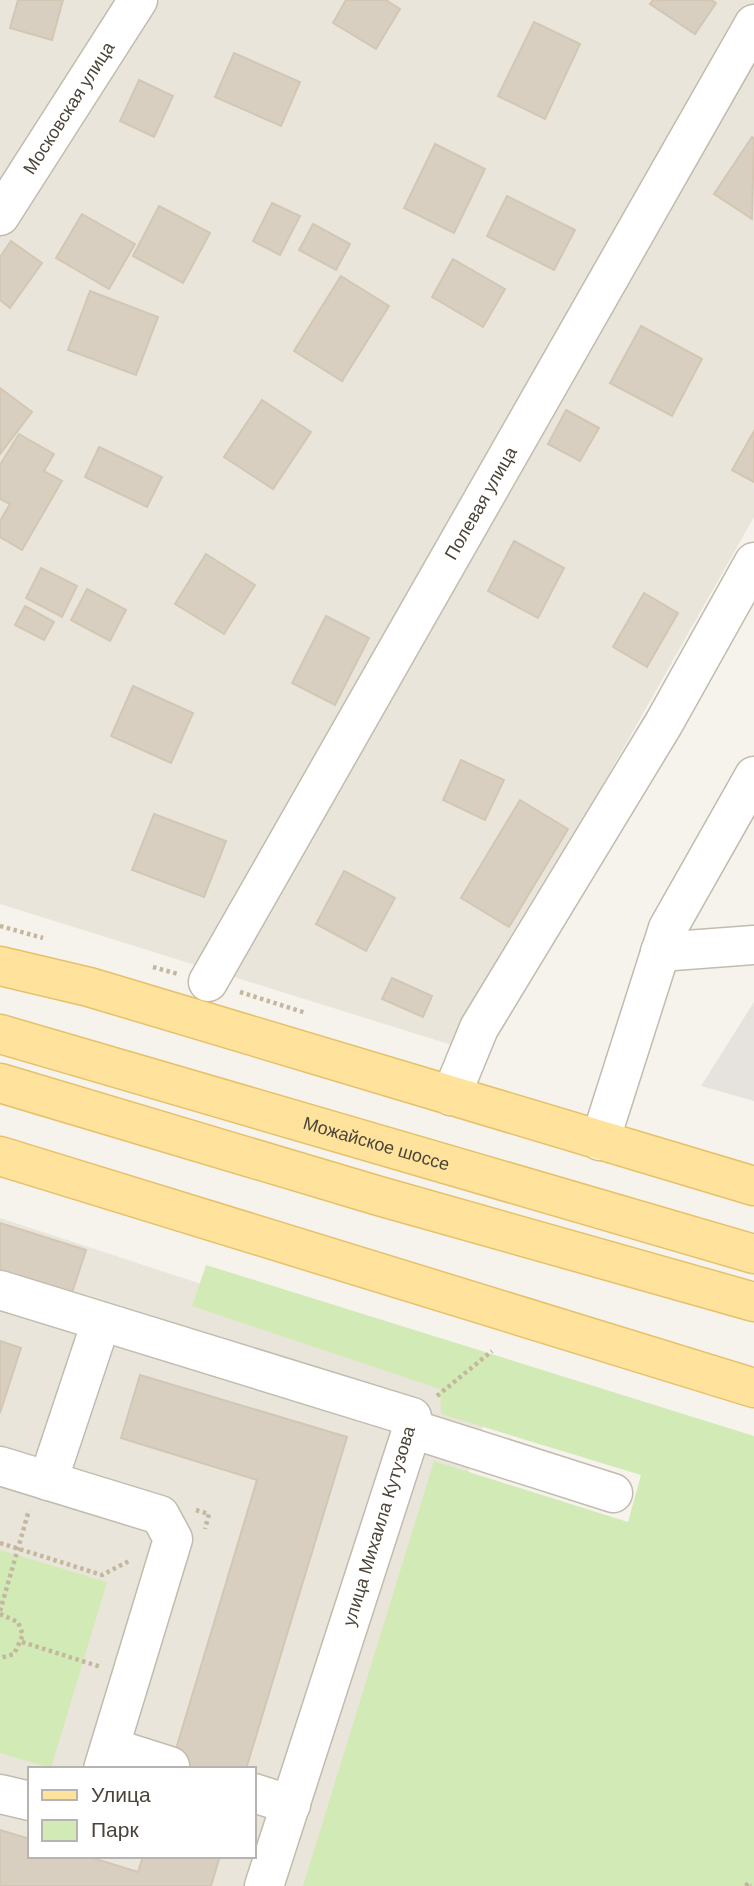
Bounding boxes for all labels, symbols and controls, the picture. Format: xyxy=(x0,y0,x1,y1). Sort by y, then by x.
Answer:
street label: Московская улица xyxy=(18,36,121,179)
street label: Полевая улица xyxy=(439,442,523,564)
street label: Можайское шоссе xyxy=(300,1111,452,1177)
street label: улица Михаила Кутузова xyxy=(337,1422,421,1629)
legend xyxy=(28,1767,256,1858)
text: Улица xyxy=(91,1781,151,1809)
text: Парк xyxy=(91,1816,139,1844)

